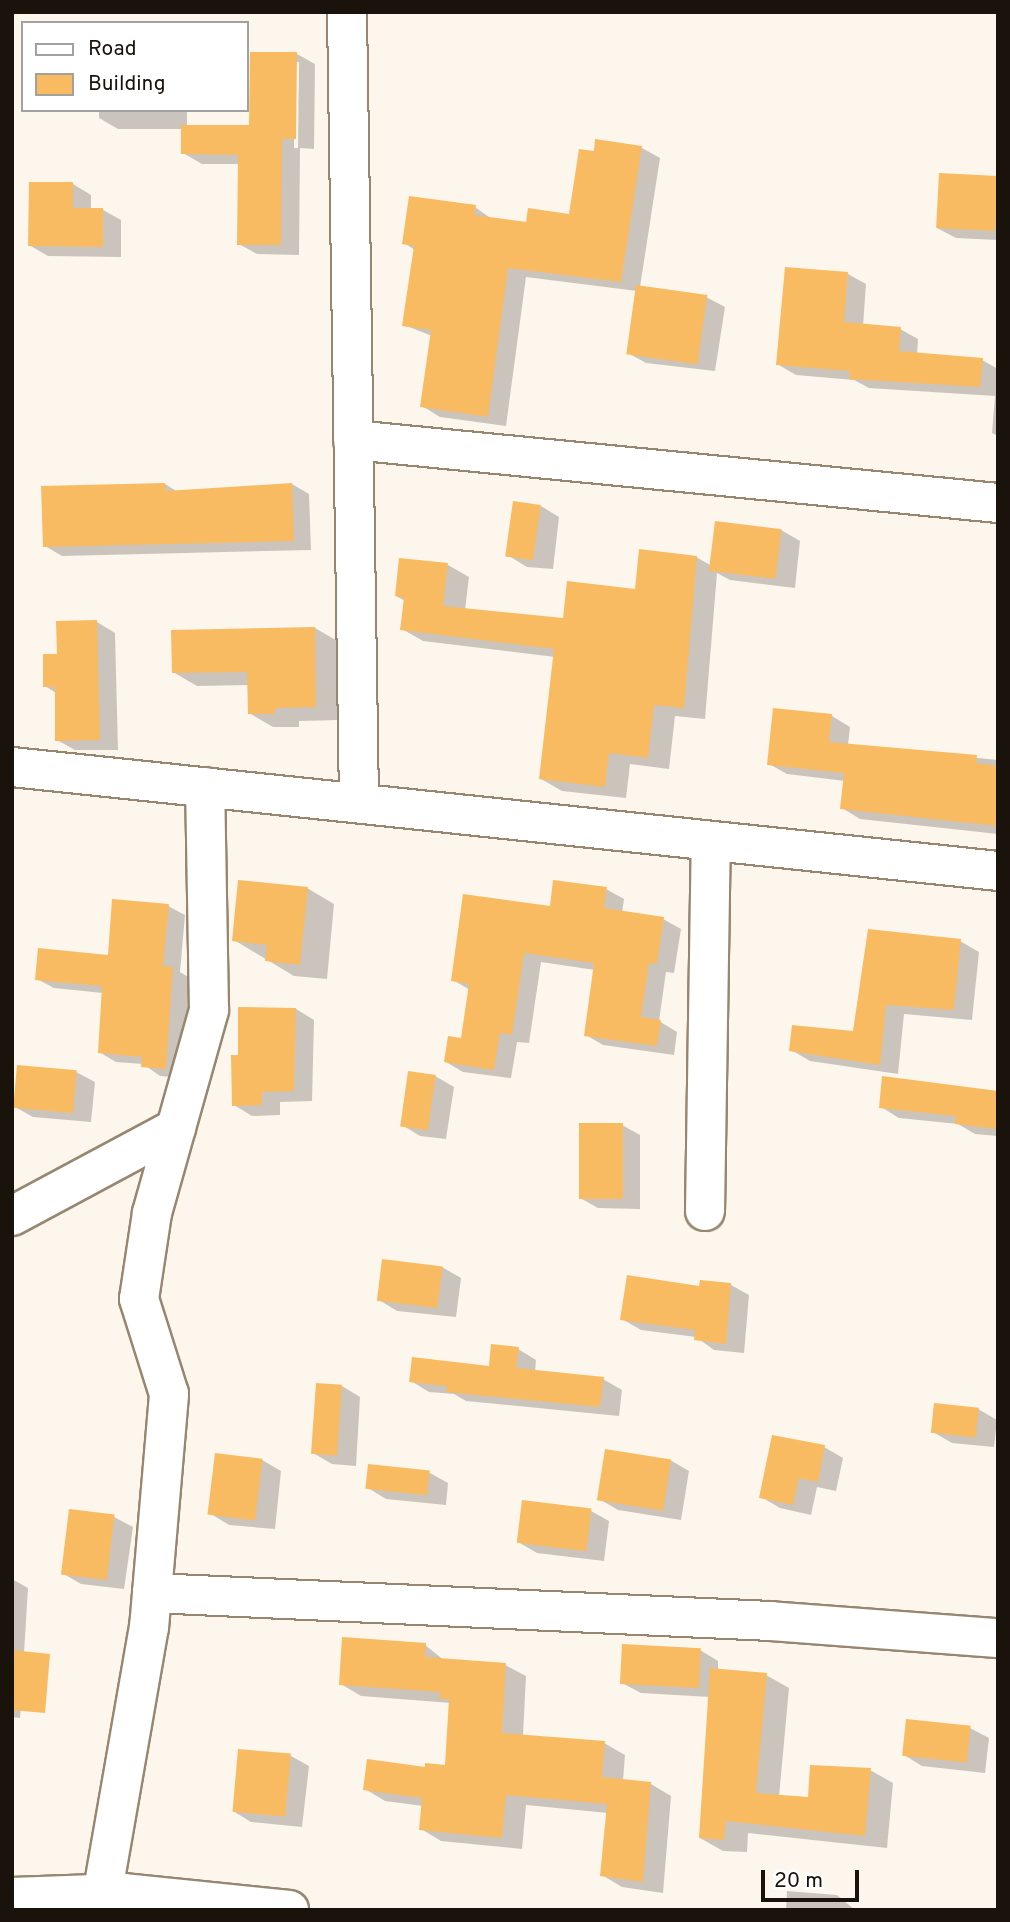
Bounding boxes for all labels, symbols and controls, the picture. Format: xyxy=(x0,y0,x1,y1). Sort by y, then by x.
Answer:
legend xyxy=(21,21,248,112)
text: Road xyxy=(88,36,137,63)
text: Building xyxy=(88,71,166,98)
scale bar xyxy=(765,1856,863,1900)
text: 20 m xyxy=(774,1868,823,1895)

